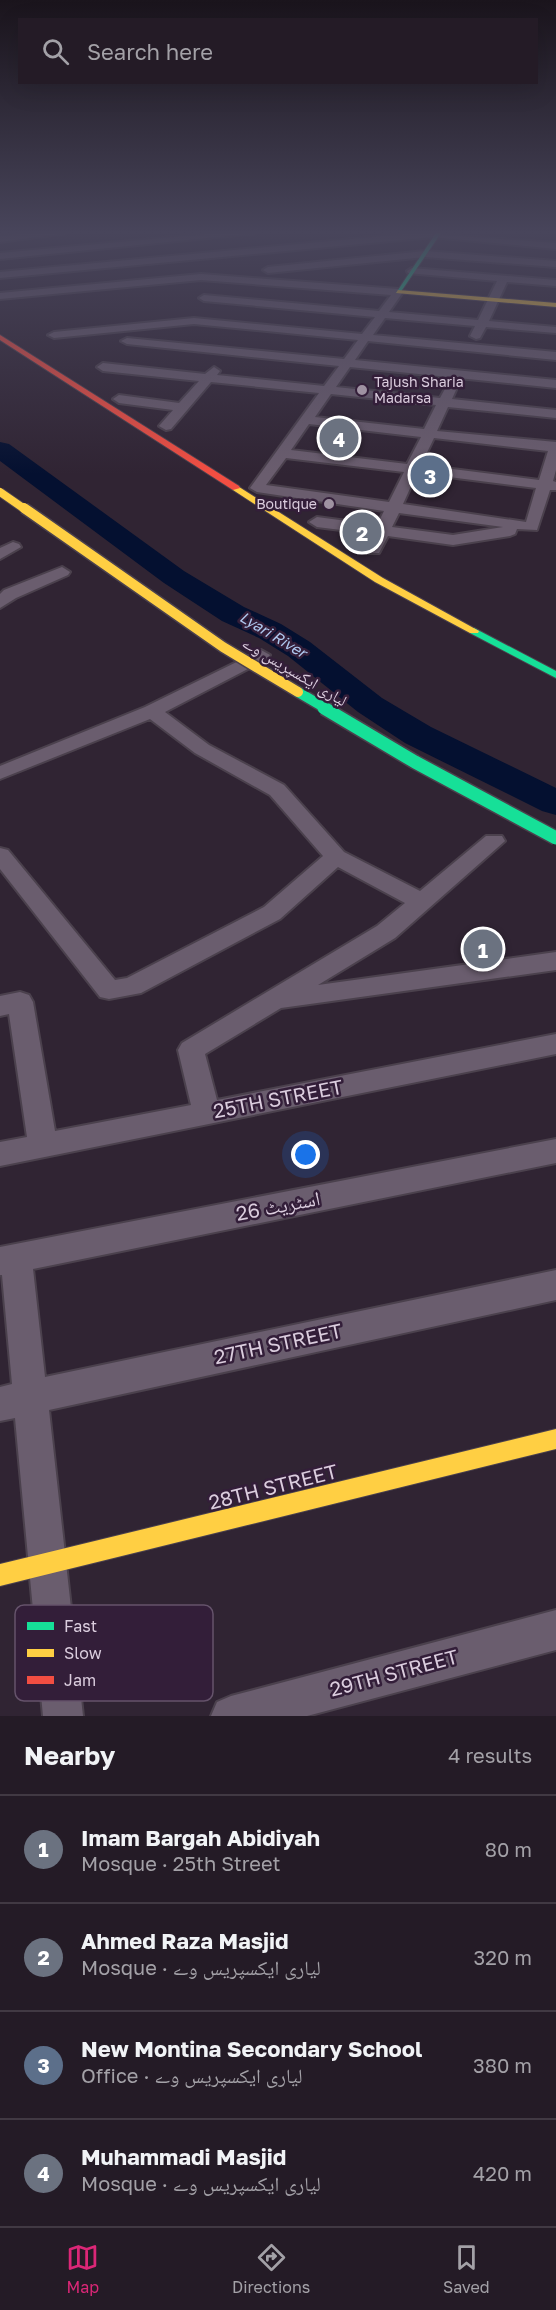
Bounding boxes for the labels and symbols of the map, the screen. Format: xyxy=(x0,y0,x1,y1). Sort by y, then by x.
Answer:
place label: Tajush Sharia Madarsa xyxy=(374,373,464,406)
marker: Tajush Sharia Madarsa xyxy=(355,383,369,397)
pin: 4 xyxy=(320,416,358,460)
pin: 3 xyxy=(410,452,450,498)
place label: Boutique xyxy=(256,495,317,512)
marker: Boutique xyxy=(322,497,336,511)
pin: 2 xyxy=(342,510,382,554)
water label: Lyari River xyxy=(237,607,312,663)
street label: لیاری ایکسپریس وے xyxy=(239,632,351,711)
pin: 1 xyxy=(464,926,502,972)
street label: 25TH STREET xyxy=(211,1074,345,1122)
your location xyxy=(291,1140,320,1169)
street label: اسٹریٹ 26 xyxy=(234,1185,322,1225)
street label: 27TH STREET xyxy=(212,1318,344,1368)
street label: 28TH STREET xyxy=(206,1458,340,1514)
legend xyxy=(15,1605,213,1701)
text: Fast xyxy=(64,1616,97,1636)
text: Slow xyxy=(64,1643,102,1663)
street label: 29TH STREET xyxy=(327,1643,461,1701)
text: Jam xyxy=(64,1670,96,1690)

